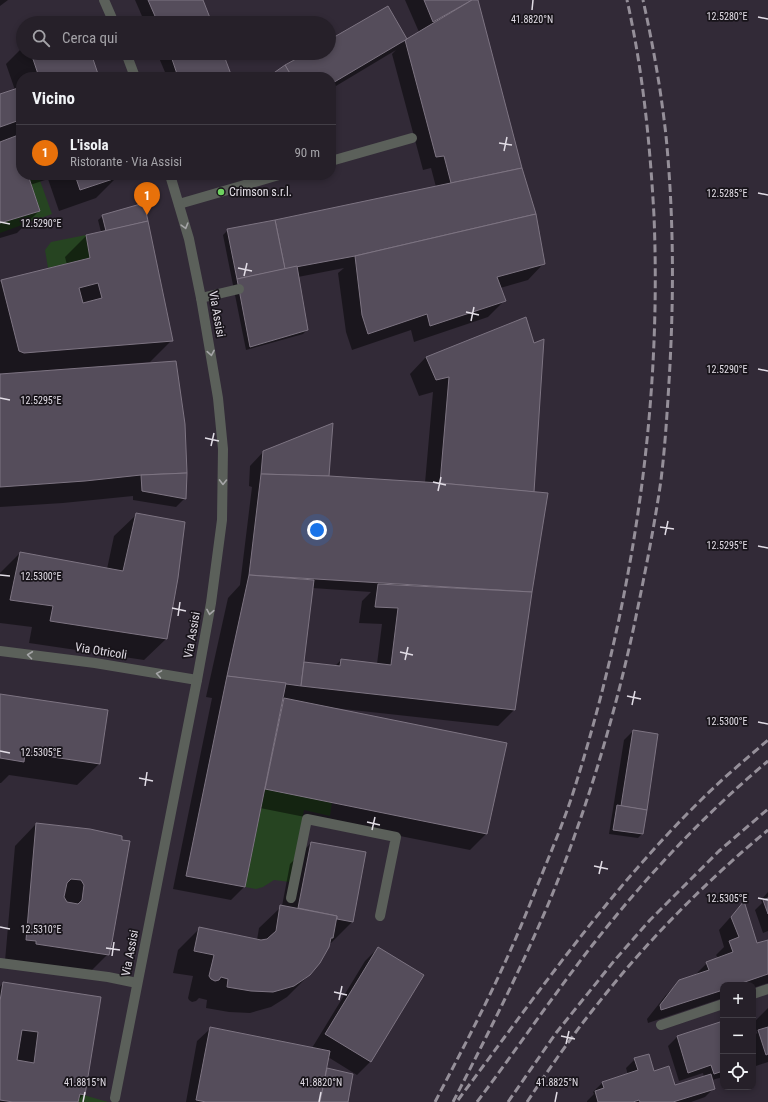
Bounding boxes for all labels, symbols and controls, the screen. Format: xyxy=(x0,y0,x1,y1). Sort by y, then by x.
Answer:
text: 12.5280°E xyxy=(707,11,748,22)
text: 41.8820°N xyxy=(511,14,553,25)
search box xyxy=(16,16,336,60)
icon: search xyxy=(30,27,52,49)
text: Cerca qui xyxy=(62,29,118,47)
text: Vicino xyxy=(32,88,75,108)
text: L'isola xyxy=(70,136,109,154)
text: 1 xyxy=(42,145,48,160)
text: 90 m xyxy=(294,145,320,160)
text: Ristorante · Via Assisi xyxy=(70,154,182,169)
pin: 1 xyxy=(134,182,160,215)
place label: Crimson s.r.l. xyxy=(229,185,292,199)
marker: Crimson s.r.l. xyxy=(216,187,226,197)
text: 12.5285°E xyxy=(707,188,748,199)
text: 12.5290°E xyxy=(21,218,62,229)
one-way arrow xyxy=(180,222,189,229)
street label: Via Assisi xyxy=(206,290,228,338)
one-way arrow xyxy=(206,350,215,356)
text: 12.5290°E xyxy=(707,364,748,375)
text: 12.5295°E xyxy=(21,395,62,406)
one-way arrow xyxy=(218,479,227,485)
your location xyxy=(307,520,327,540)
text: 12.5295°E xyxy=(707,540,748,551)
text: 12.5300°E xyxy=(21,571,62,582)
one-way arrow xyxy=(206,609,215,615)
street label: Via Assisi xyxy=(181,611,203,659)
street label: Via Otricoli xyxy=(74,640,128,662)
one-way arrow xyxy=(27,651,33,660)
one-way arrow xyxy=(156,670,162,679)
text: 12.5300°E xyxy=(707,716,748,727)
text: 12.5305°E xyxy=(21,747,62,758)
text: 12.5305°E xyxy=(707,893,748,904)
text: 12.5310°E xyxy=(21,924,62,935)
street label: Via Assisi xyxy=(119,929,141,977)
map controls xyxy=(720,982,756,1090)
button: + xyxy=(720,982,756,1018)
button: − xyxy=(720,1018,756,1054)
button: locate xyxy=(720,1054,756,1090)
text: 41.8815°N xyxy=(64,1077,106,1088)
text: 41.8820°N xyxy=(300,1077,342,1088)
text: 41.8825°N xyxy=(536,1077,578,1088)

